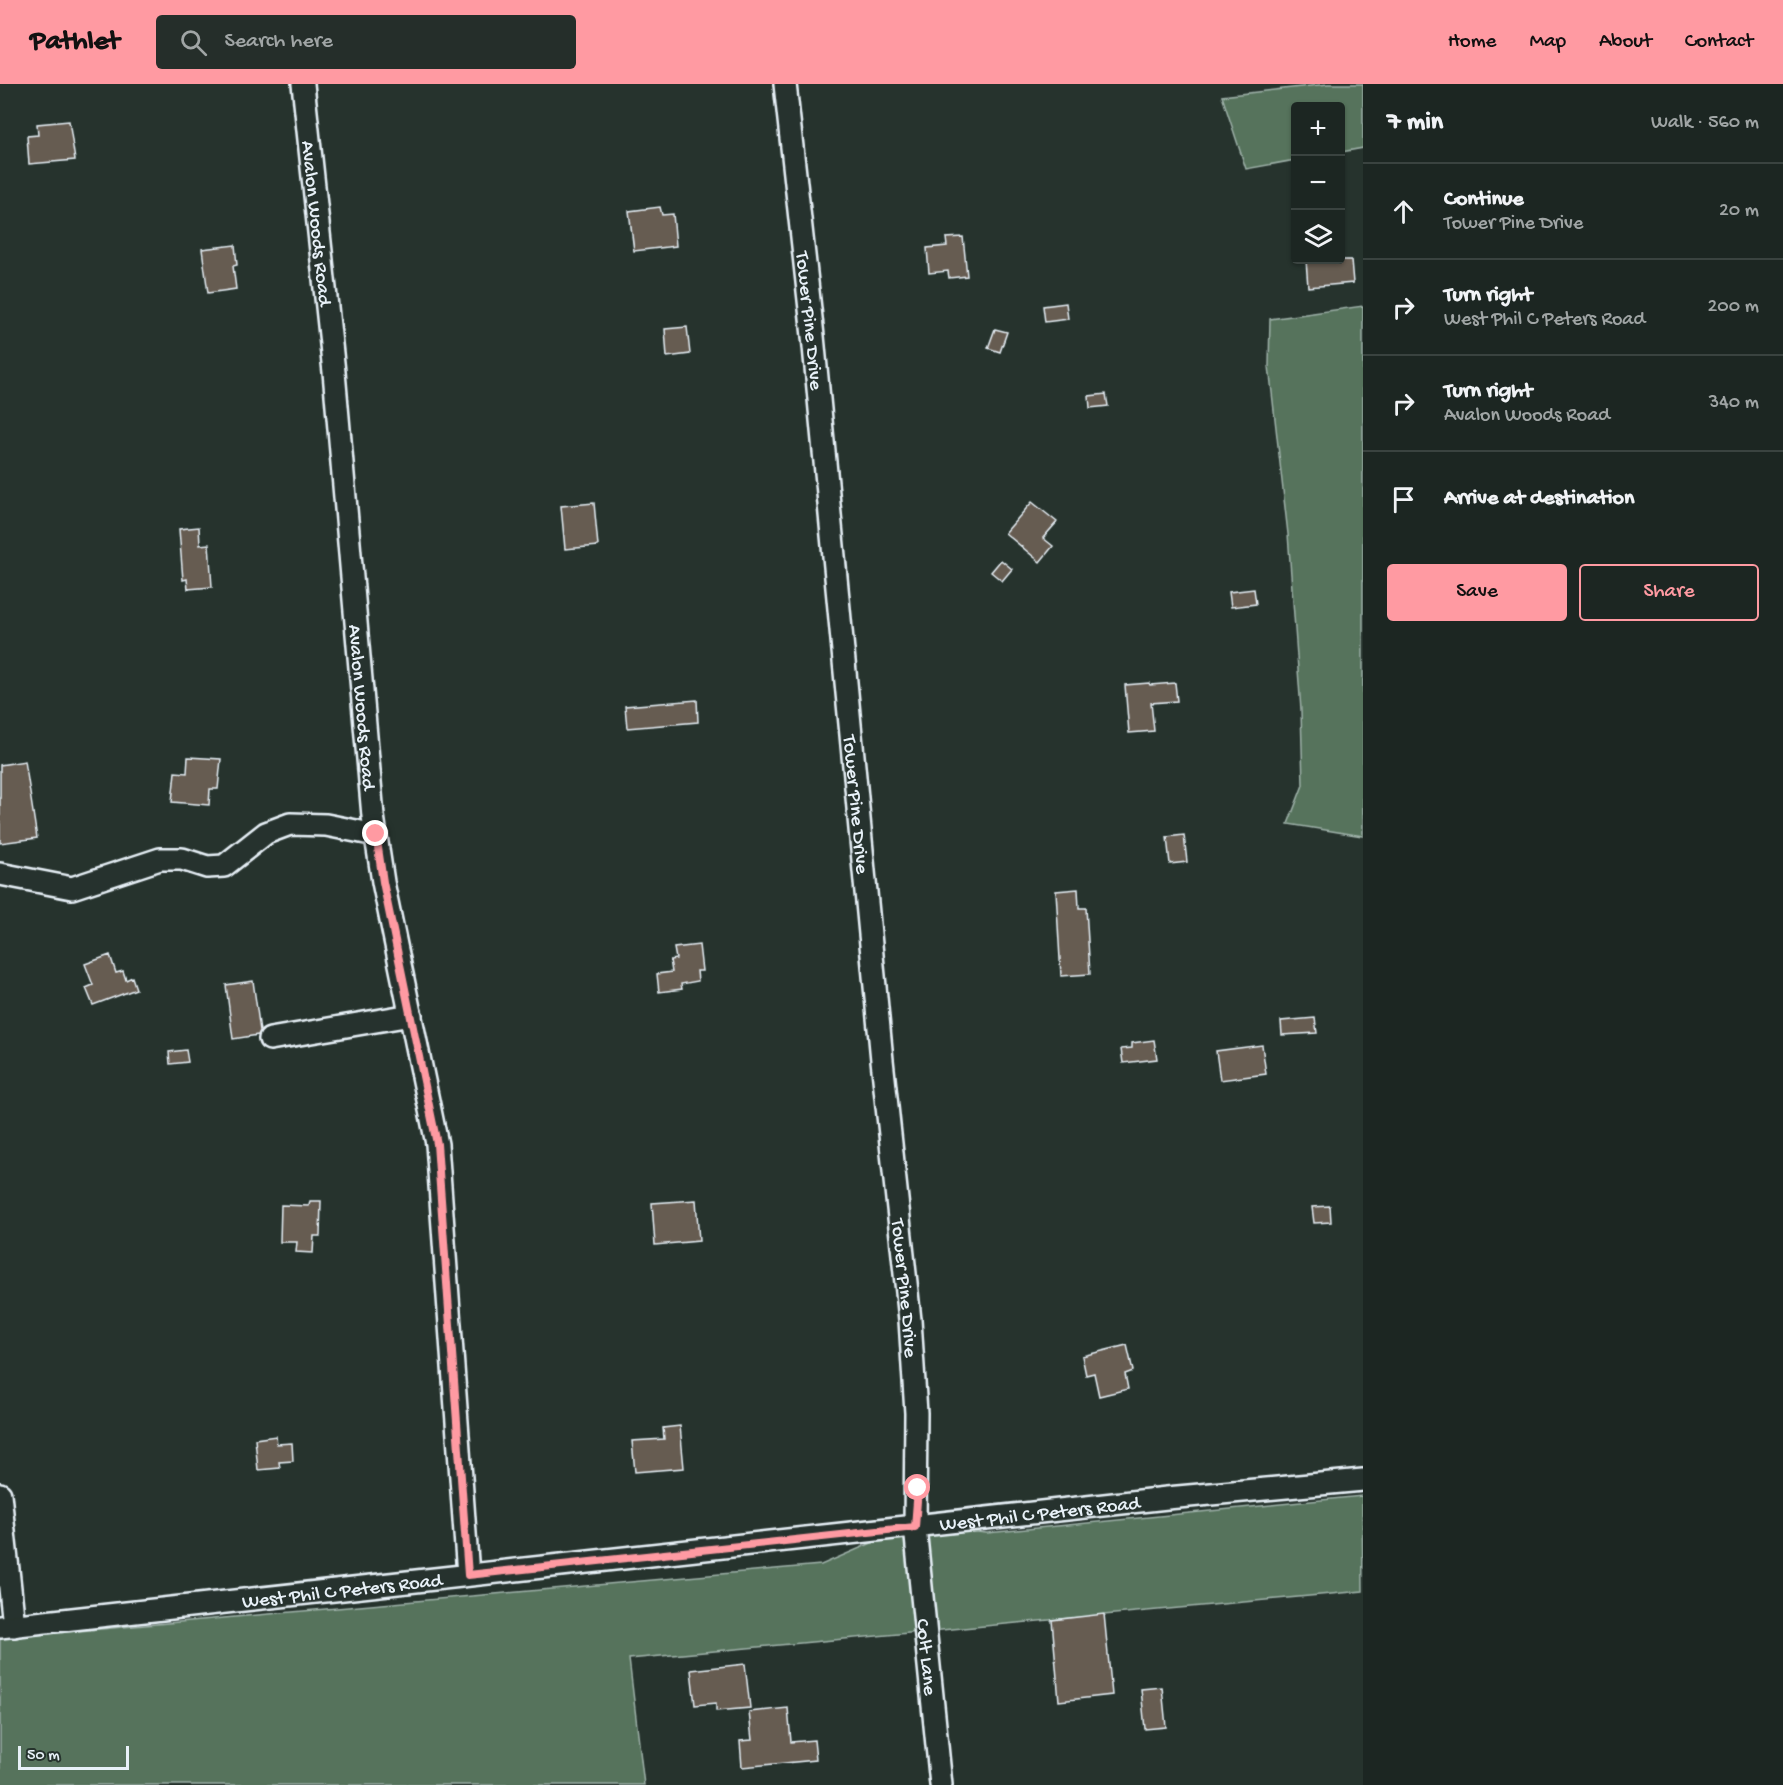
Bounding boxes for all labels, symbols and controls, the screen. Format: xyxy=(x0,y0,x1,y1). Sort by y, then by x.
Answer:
search box xyxy=(156,15,576,69)
text: Pathlet xyxy=(30,26,120,59)
icon: search xyxy=(177,26,210,59)
text: Search here xyxy=(225,29,333,55)
text: Home xyxy=(1448,30,1496,55)
text: Map xyxy=(1529,30,1566,55)
text: About xyxy=(1599,30,1652,55)
text: Contact xyxy=(1685,30,1753,55)
map controls xyxy=(1291,102,1345,264)
button: + xyxy=(1291,102,1345,156)
text: 7 min xyxy=(1387,108,1443,139)
text: Walk · 560 m xyxy=(1651,112,1759,135)
street label: Avalon Woods Road xyxy=(294,140,335,310)
button: − xyxy=(1291,156,1345,210)
text: Continue xyxy=(1444,187,1524,213)
icon: ahead xyxy=(1387,195,1420,228)
text: 20 m xyxy=(1719,200,1759,223)
button: layers xyxy=(1291,210,1345,264)
text: Tower Pine Drive xyxy=(1444,213,1583,236)
street label: Tower Pine Drive xyxy=(789,249,826,392)
text: Turn right xyxy=(1444,283,1532,309)
icon: right xyxy=(1387,291,1420,324)
text: 200 m xyxy=(1708,296,1759,319)
text: West Phil C Peters Road xyxy=(1444,309,1645,332)
text: Turn right xyxy=(1444,379,1532,405)
icon: right xyxy=(1387,387,1420,420)
text: 340 m xyxy=(1709,392,1759,415)
text: Avalon Woods Road xyxy=(1444,405,1610,428)
icon: arrive xyxy=(1387,483,1420,516)
text: Arrive at destination xyxy=(1444,486,1634,512)
button: Save xyxy=(1387,564,1567,621)
button: Share xyxy=(1579,564,1759,621)
street label: Avalon Woods Road xyxy=(341,624,379,793)
street label: Tower Pine Drive xyxy=(836,733,872,876)
route end xyxy=(362,820,388,846)
street label: Tower Pine Drive xyxy=(884,1217,920,1359)
route start xyxy=(904,1474,930,1500)
street label: West Phil C Peters Road xyxy=(939,1493,1144,1538)
street label: West Phil C Peters Road xyxy=(241,1570,446,1615)
street label: Colt Lane xyxy=(909,1618,940,1697)
scale bar xyxy=(18,1743,129,1770)
text: 50 m xyxy=(27,1747,60,1766)

